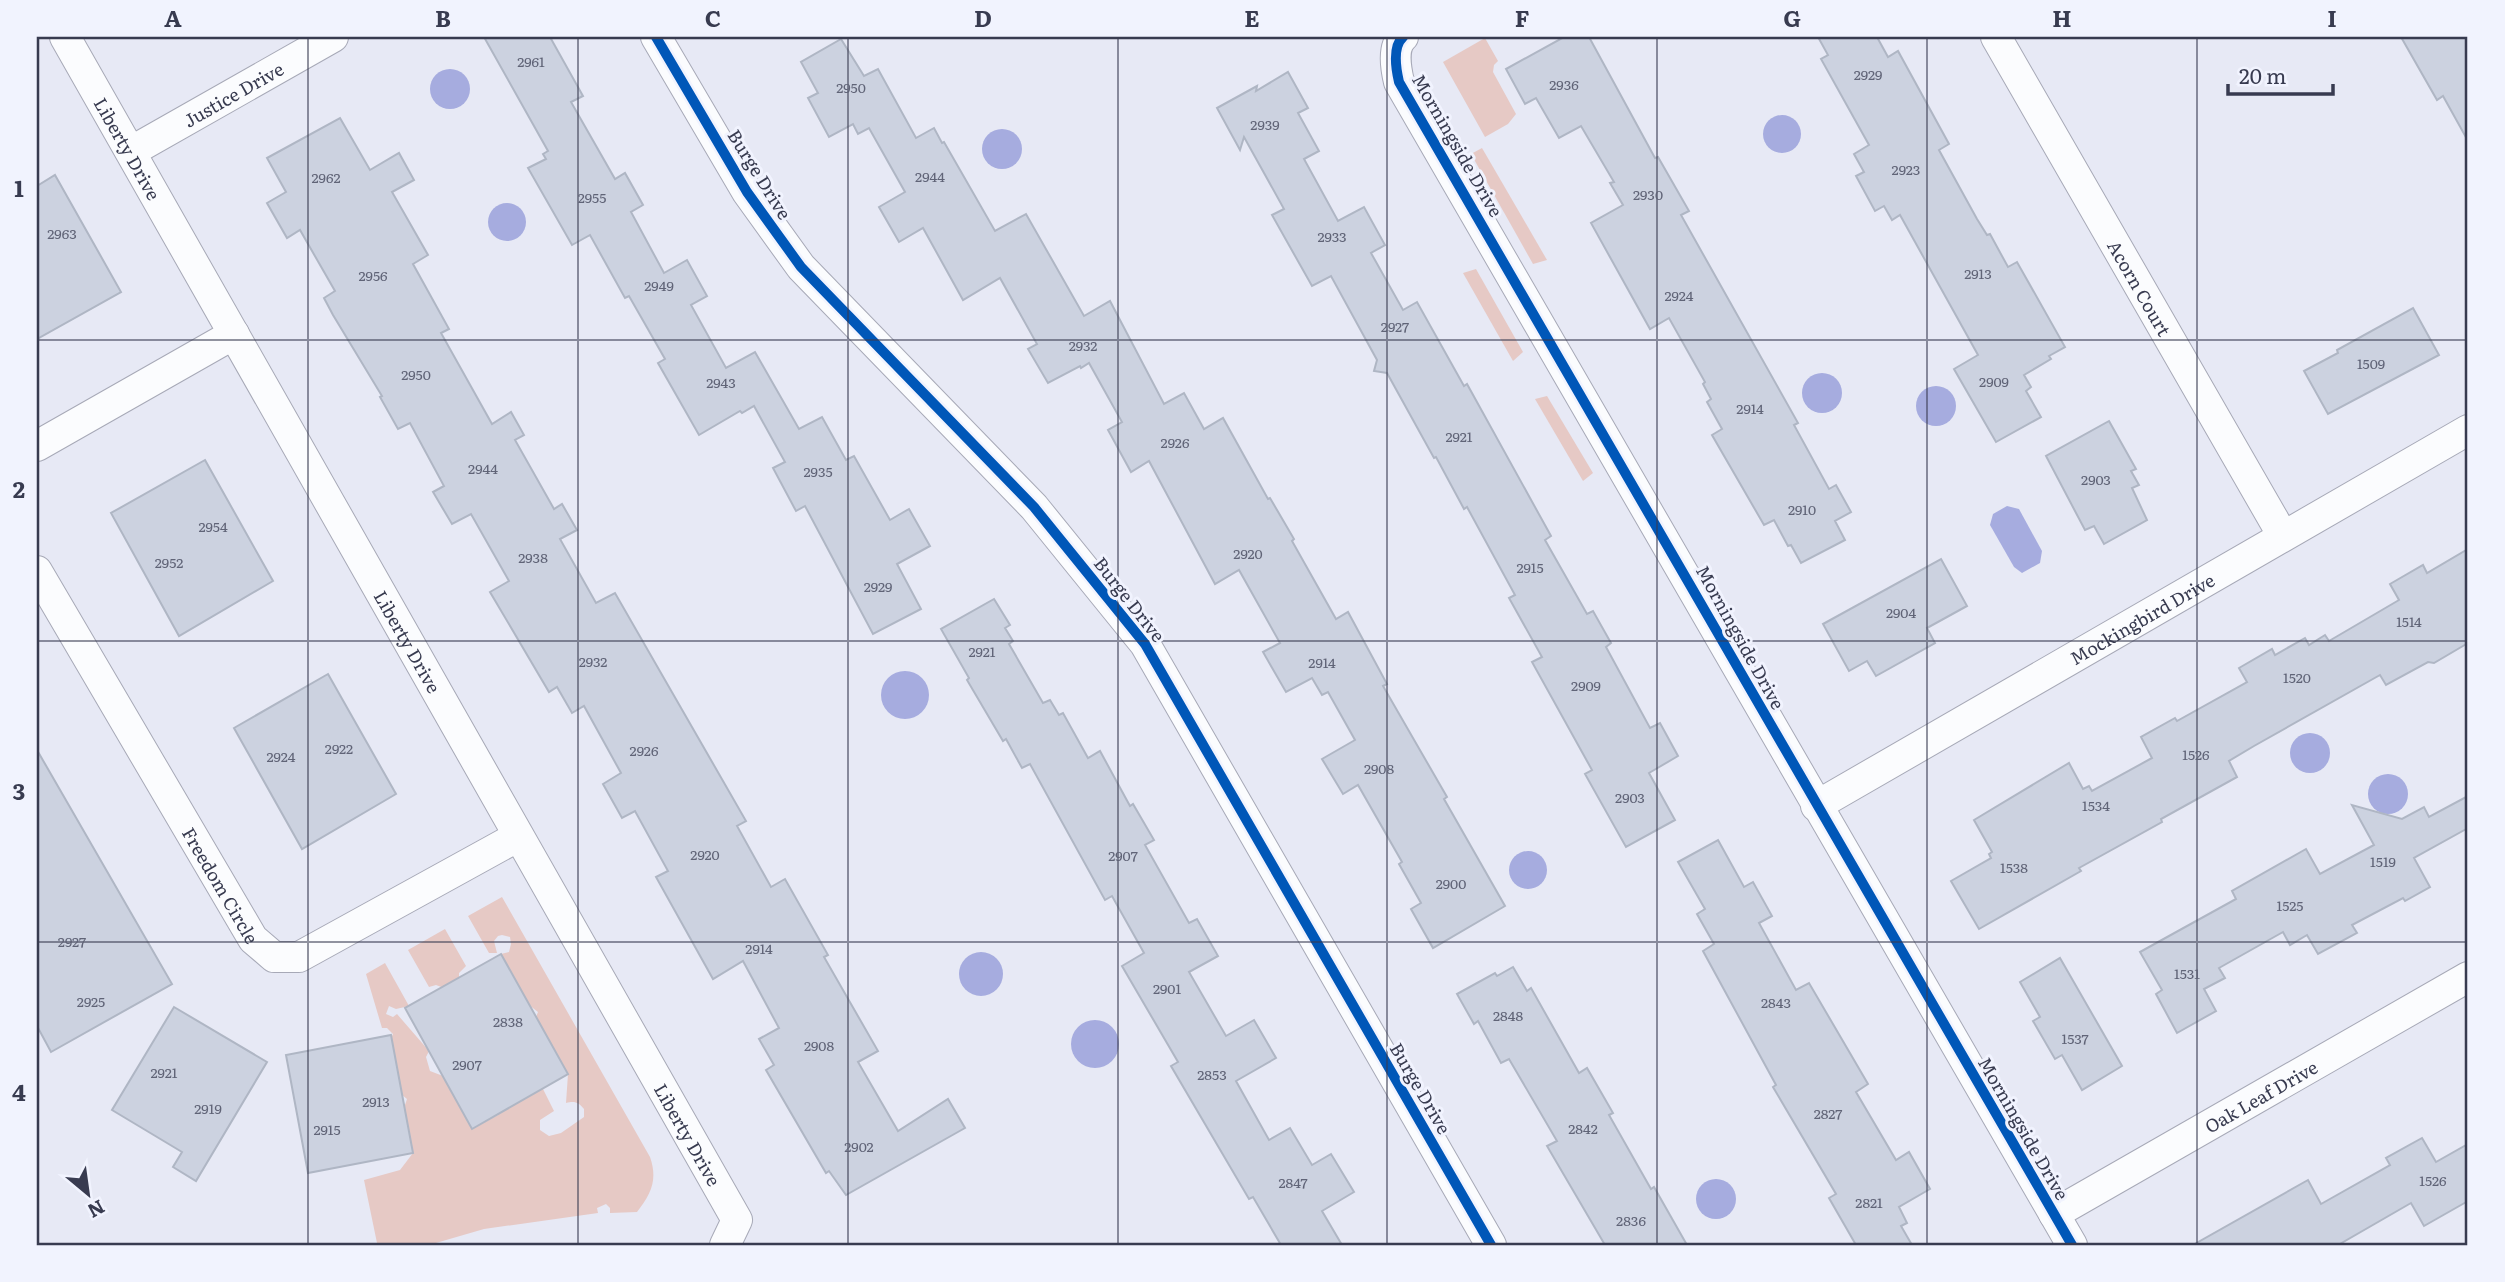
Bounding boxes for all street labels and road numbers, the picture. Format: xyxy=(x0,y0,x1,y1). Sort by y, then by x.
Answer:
street label: Justice Drive xyxy=(178,55,288,133)
street label: Morningside Drive xyxy=(1406,68,1510,222)
street label: Liberty Drive xyxy=(88,92,168,205)
street label: Burge Drive xyxy=(722,124,798,224)
street label: Acorn Court xyxy=(2102,235,2179,341)
street label: Burge Drive xyxy=(1088,551,1172,647)
street label: Morningside Drive xyxy=(1690,560,1792,714)
street label: Mockingbird Drive xyxy=(2064,566,2219,671)
street label: Liberty Drive xyxy=(368,585,448,698)
street label: Freedom Circle xyxy=(176,822,266,948)
street label: Burge Drive xyxy=(1384,1037,1458,1139)
street label: Morningside Drive xyxy=(1972,1051,2076,1205)
street label: Oak Leaf Drive xyxy=(2199,1053,2322,1139)
street label: Liberty Drive xyxy=(648,1078,728,1191)

